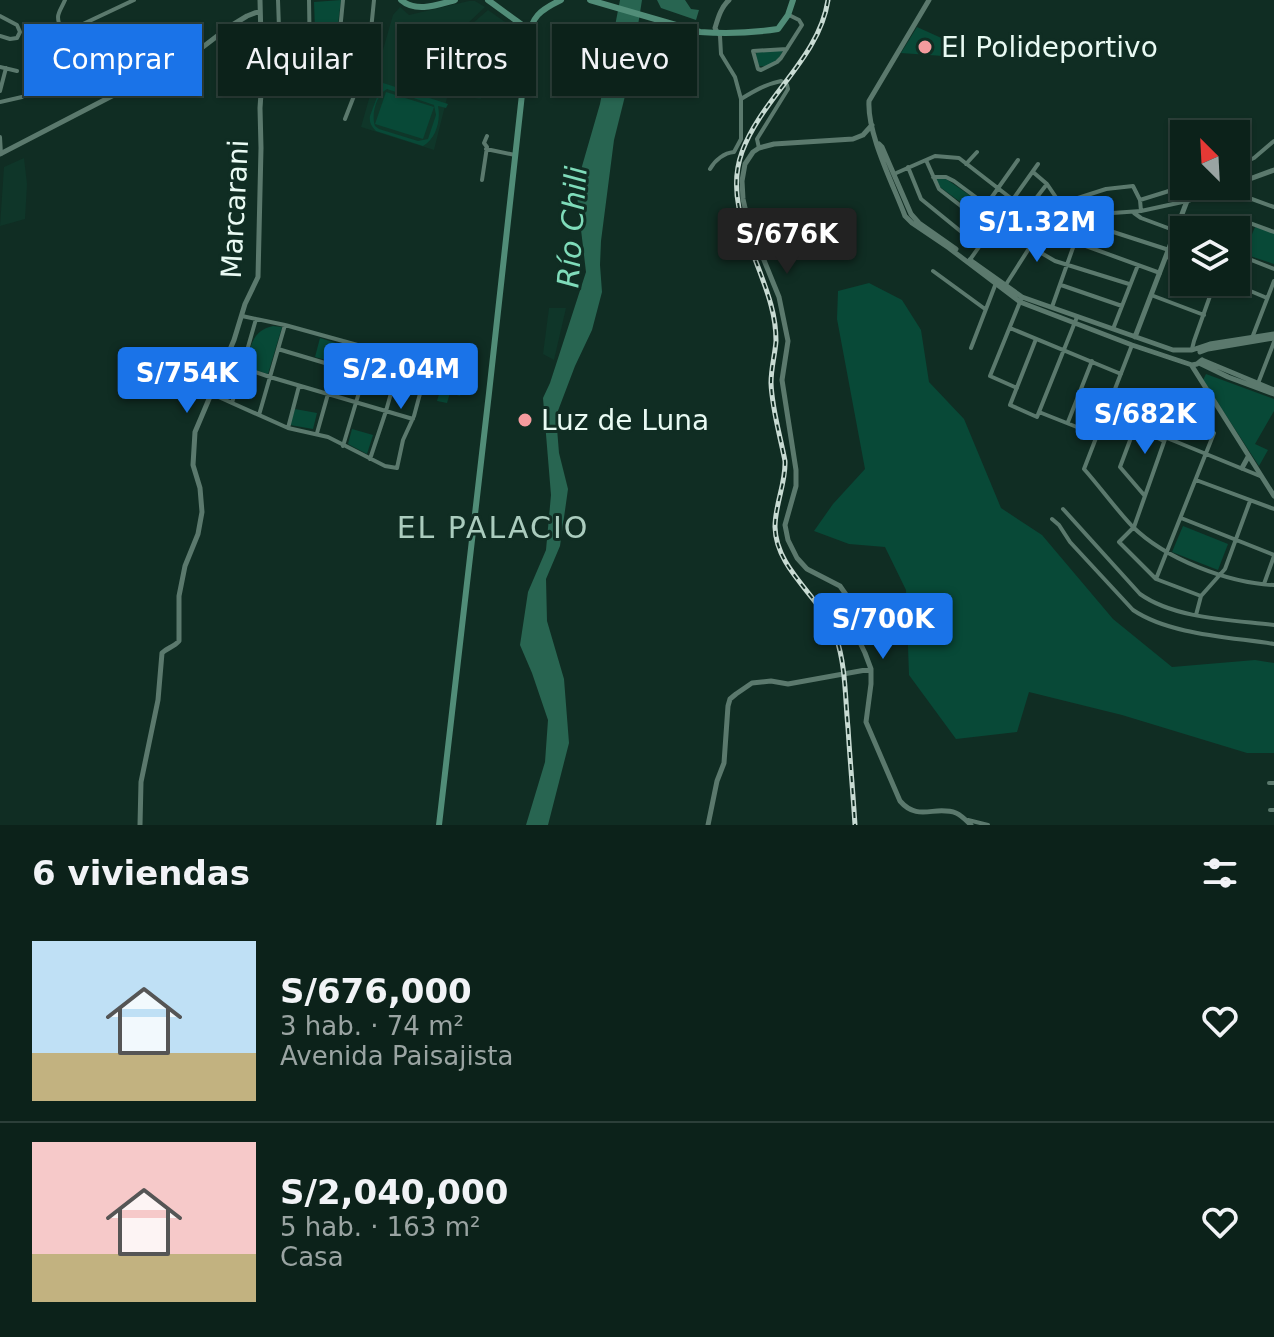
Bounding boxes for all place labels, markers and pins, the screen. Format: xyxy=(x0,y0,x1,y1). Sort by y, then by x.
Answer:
place label: El Polideportivo xyxy=(941,31,1158,64)
marker: El Polideportivo xyxy=(916,38,934,56)
pin: S/1.32M xyxy=(963,196,1111,264)
pin: S/676K xyxy=(722,208,852,276)
pin: S/2.04M xyxy=(327,343,475,411)
pin: S/754K xyxy=(122,347,252,415)
pin: S/682K xyxy=(1080,388,1210,456)
place label: Luz de Luna xyxy=(541,404,709,437)
marker: Luz de Luna xyxy=(516,411,534,429)
pin: S/700K xyxy=(818,593,948,661)

